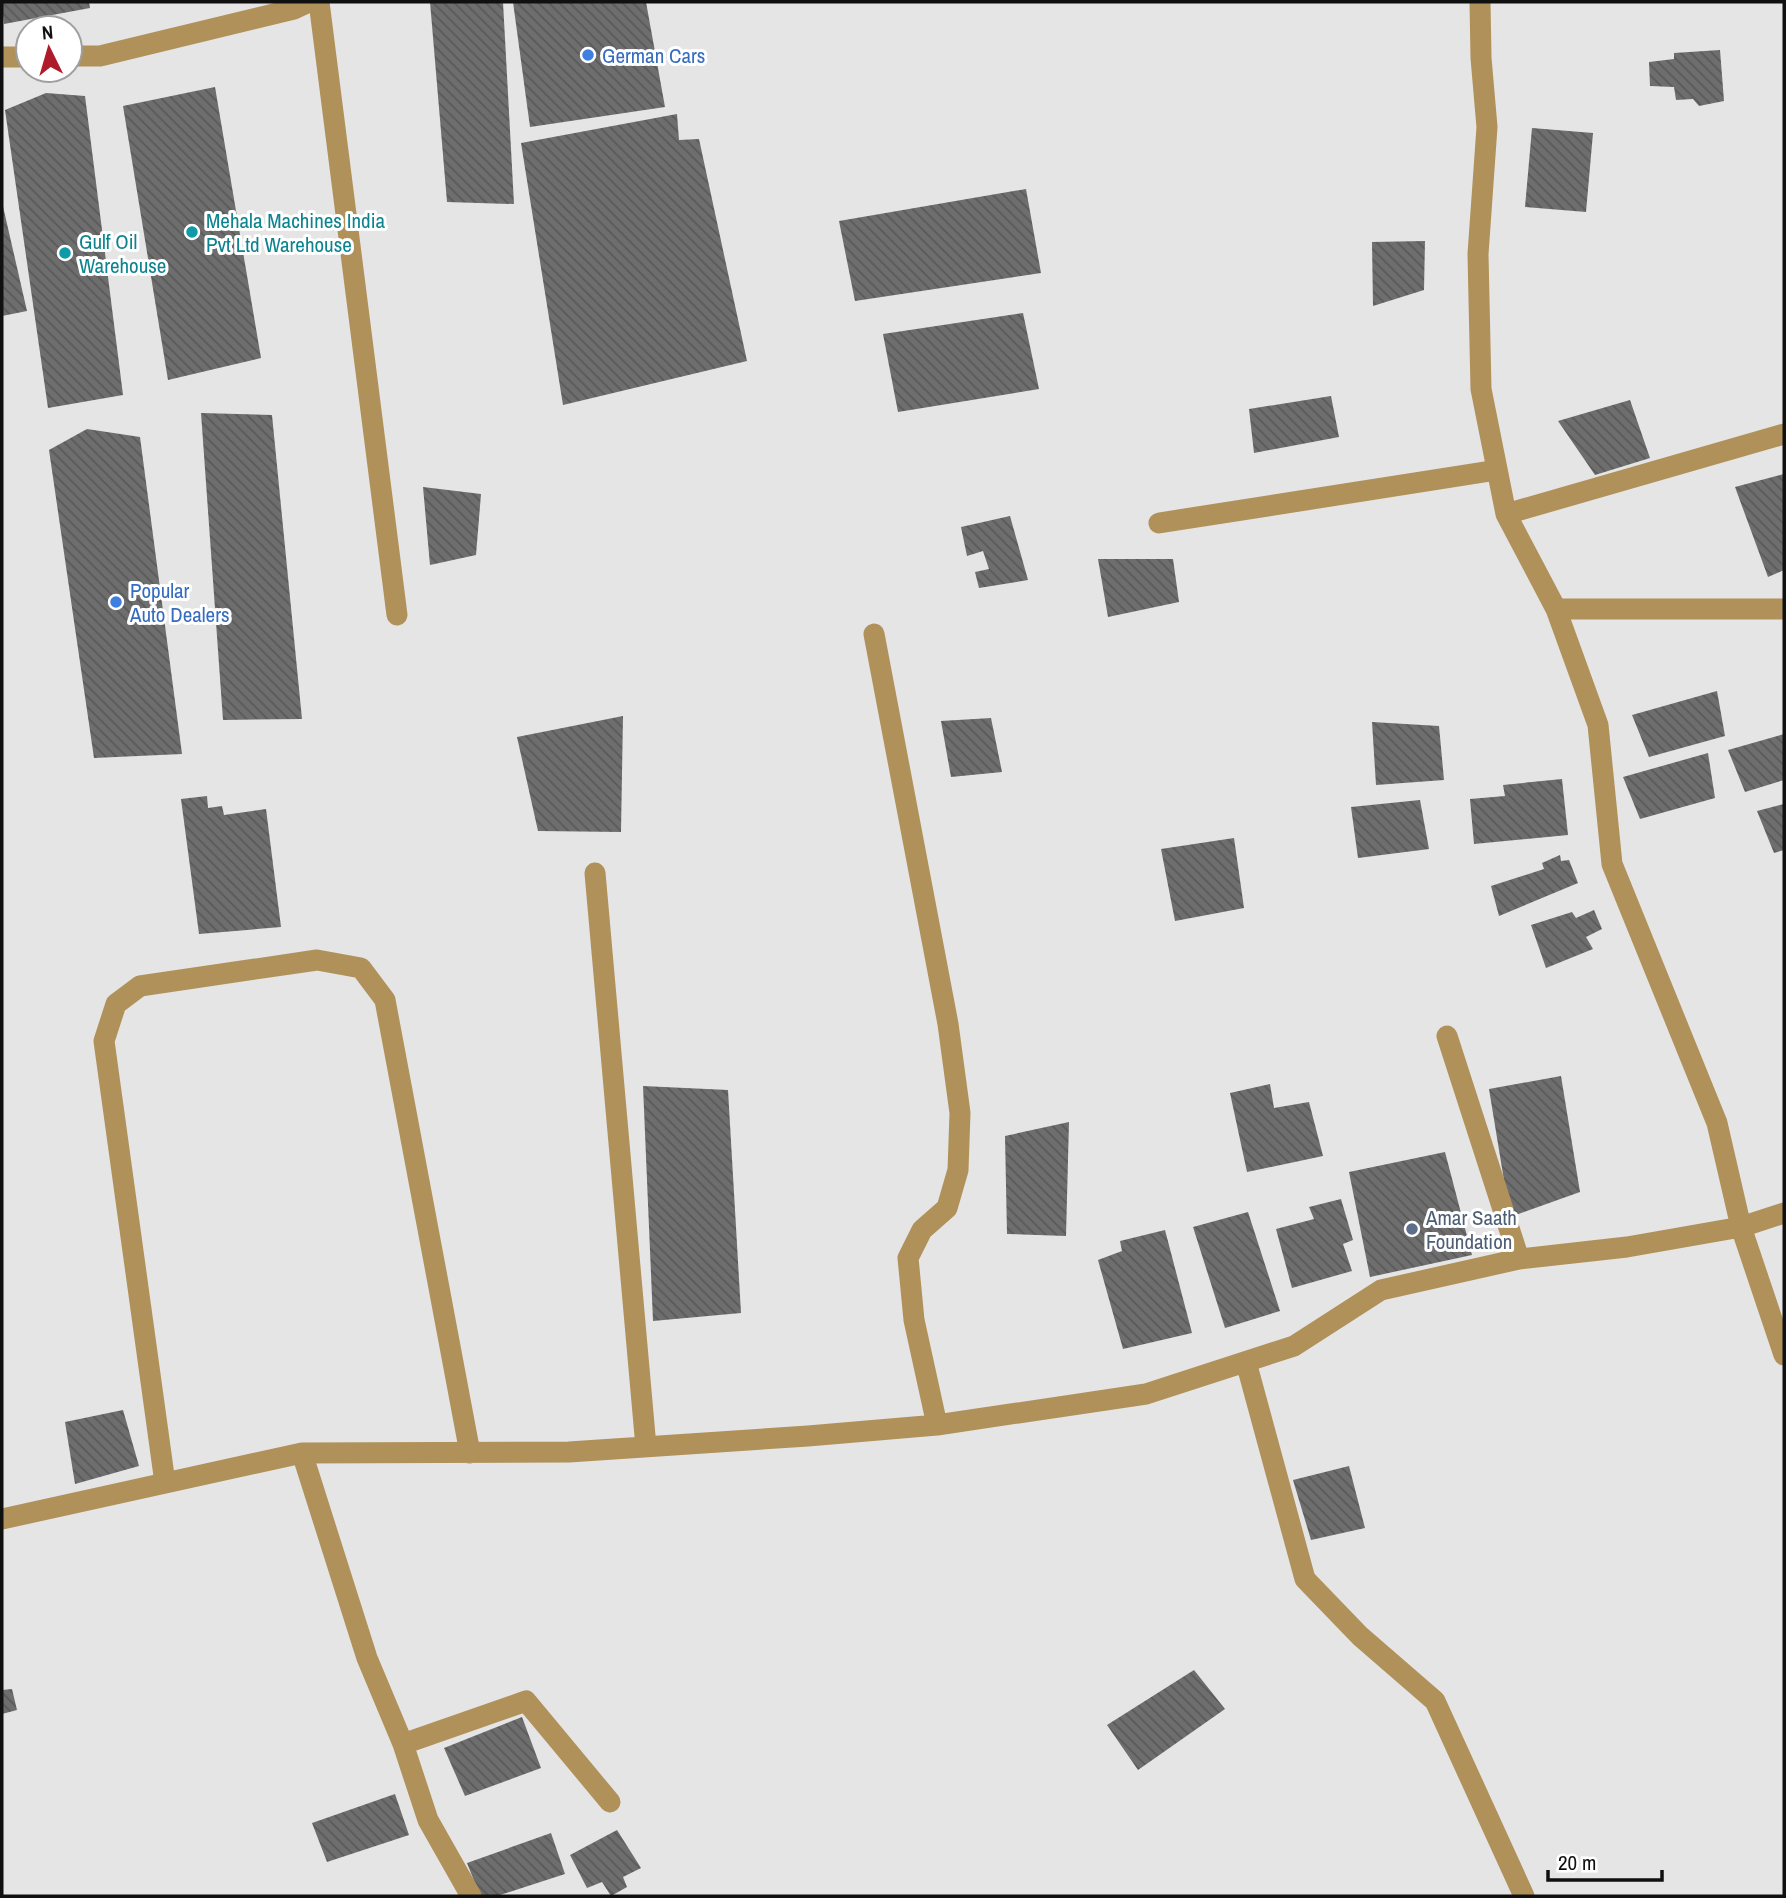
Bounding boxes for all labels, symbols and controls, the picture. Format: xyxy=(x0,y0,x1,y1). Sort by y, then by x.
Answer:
north arrow xyxy=(14,14,84,84)
text: N xyxy=(41,19,54,46)
place label: German Cars xyxy=(602,41,705,70)
marker: German Cars xyxy=(580,47,596,63)
place label: Mehala Machines India Pvt Ltd Warehouse xyxy=(206,206,385,259)
marker: Mehala Machines India Pvt Ltd Warehouse xyxy=(184,224,200,240)
place label: Gulf Oil Warehouse xyxy=(79,227,166,280)
marker: Gulf Oil Warehouse xyxy=(57,245,73,261)
place label: Popular Auto Dealers xyxy=(129,576,230,629)
marker: Popular Auto Dealers xyxy=(108,594,124,610)
place label: Amar Saath Foundation xyxy=(1425,1203,1517,1256)
marker: Amar Saath Foundation xyxy=(1404,1221,1420,1237)
scale bar xyxy=(1548,1839,1662,1883)
text: 20 m xyxy=(1558,1848,1596,1877)

